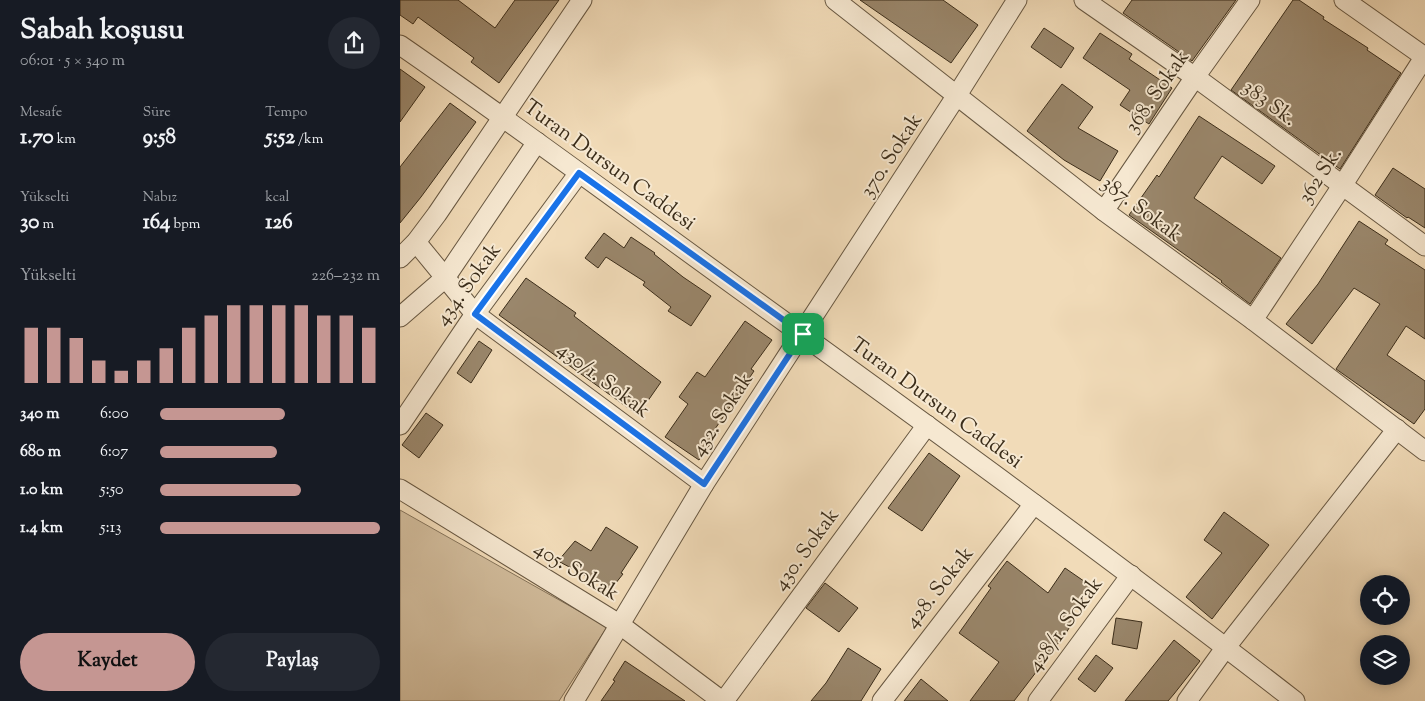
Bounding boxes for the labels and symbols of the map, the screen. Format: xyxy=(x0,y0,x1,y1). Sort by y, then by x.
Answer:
street label: 368. Sokak xyxy=(1118,44,1198,140)
street label: 383 Sk. xyxy=(1235,74,1303,134)
street label: Turan Dursun Caddesi xyxy=(517,93,701,239)
street label: 370. Sokak xyxy=(853,107,931,204)
street label: 362 Sk. xyxy=(1291,142,1351,210)
street label: 387. Sokak xyxy=(1094,170,1188,251)
street label: 434. Sokak xyxy=(429,237,510,333)
pin xyxy=(782,313,824,355)
street label: Turan Dursun Caddesi xyxy=(844,331,1028,477)
street label: 430/1. Sokak xyxy=(550,336,656,426)
street label: 432. Sokak xyxy=(685,366,762,463)
street label: 430. Sokak xyxy=(767,502,848,598)
street label: 405. Sokak xyxy=(528,535,625,610)
street label: 428. Sokak xyxy=(898,540,982,635)
street label: 428/1. Sokak xyxy=(1021,571,1111,679)

